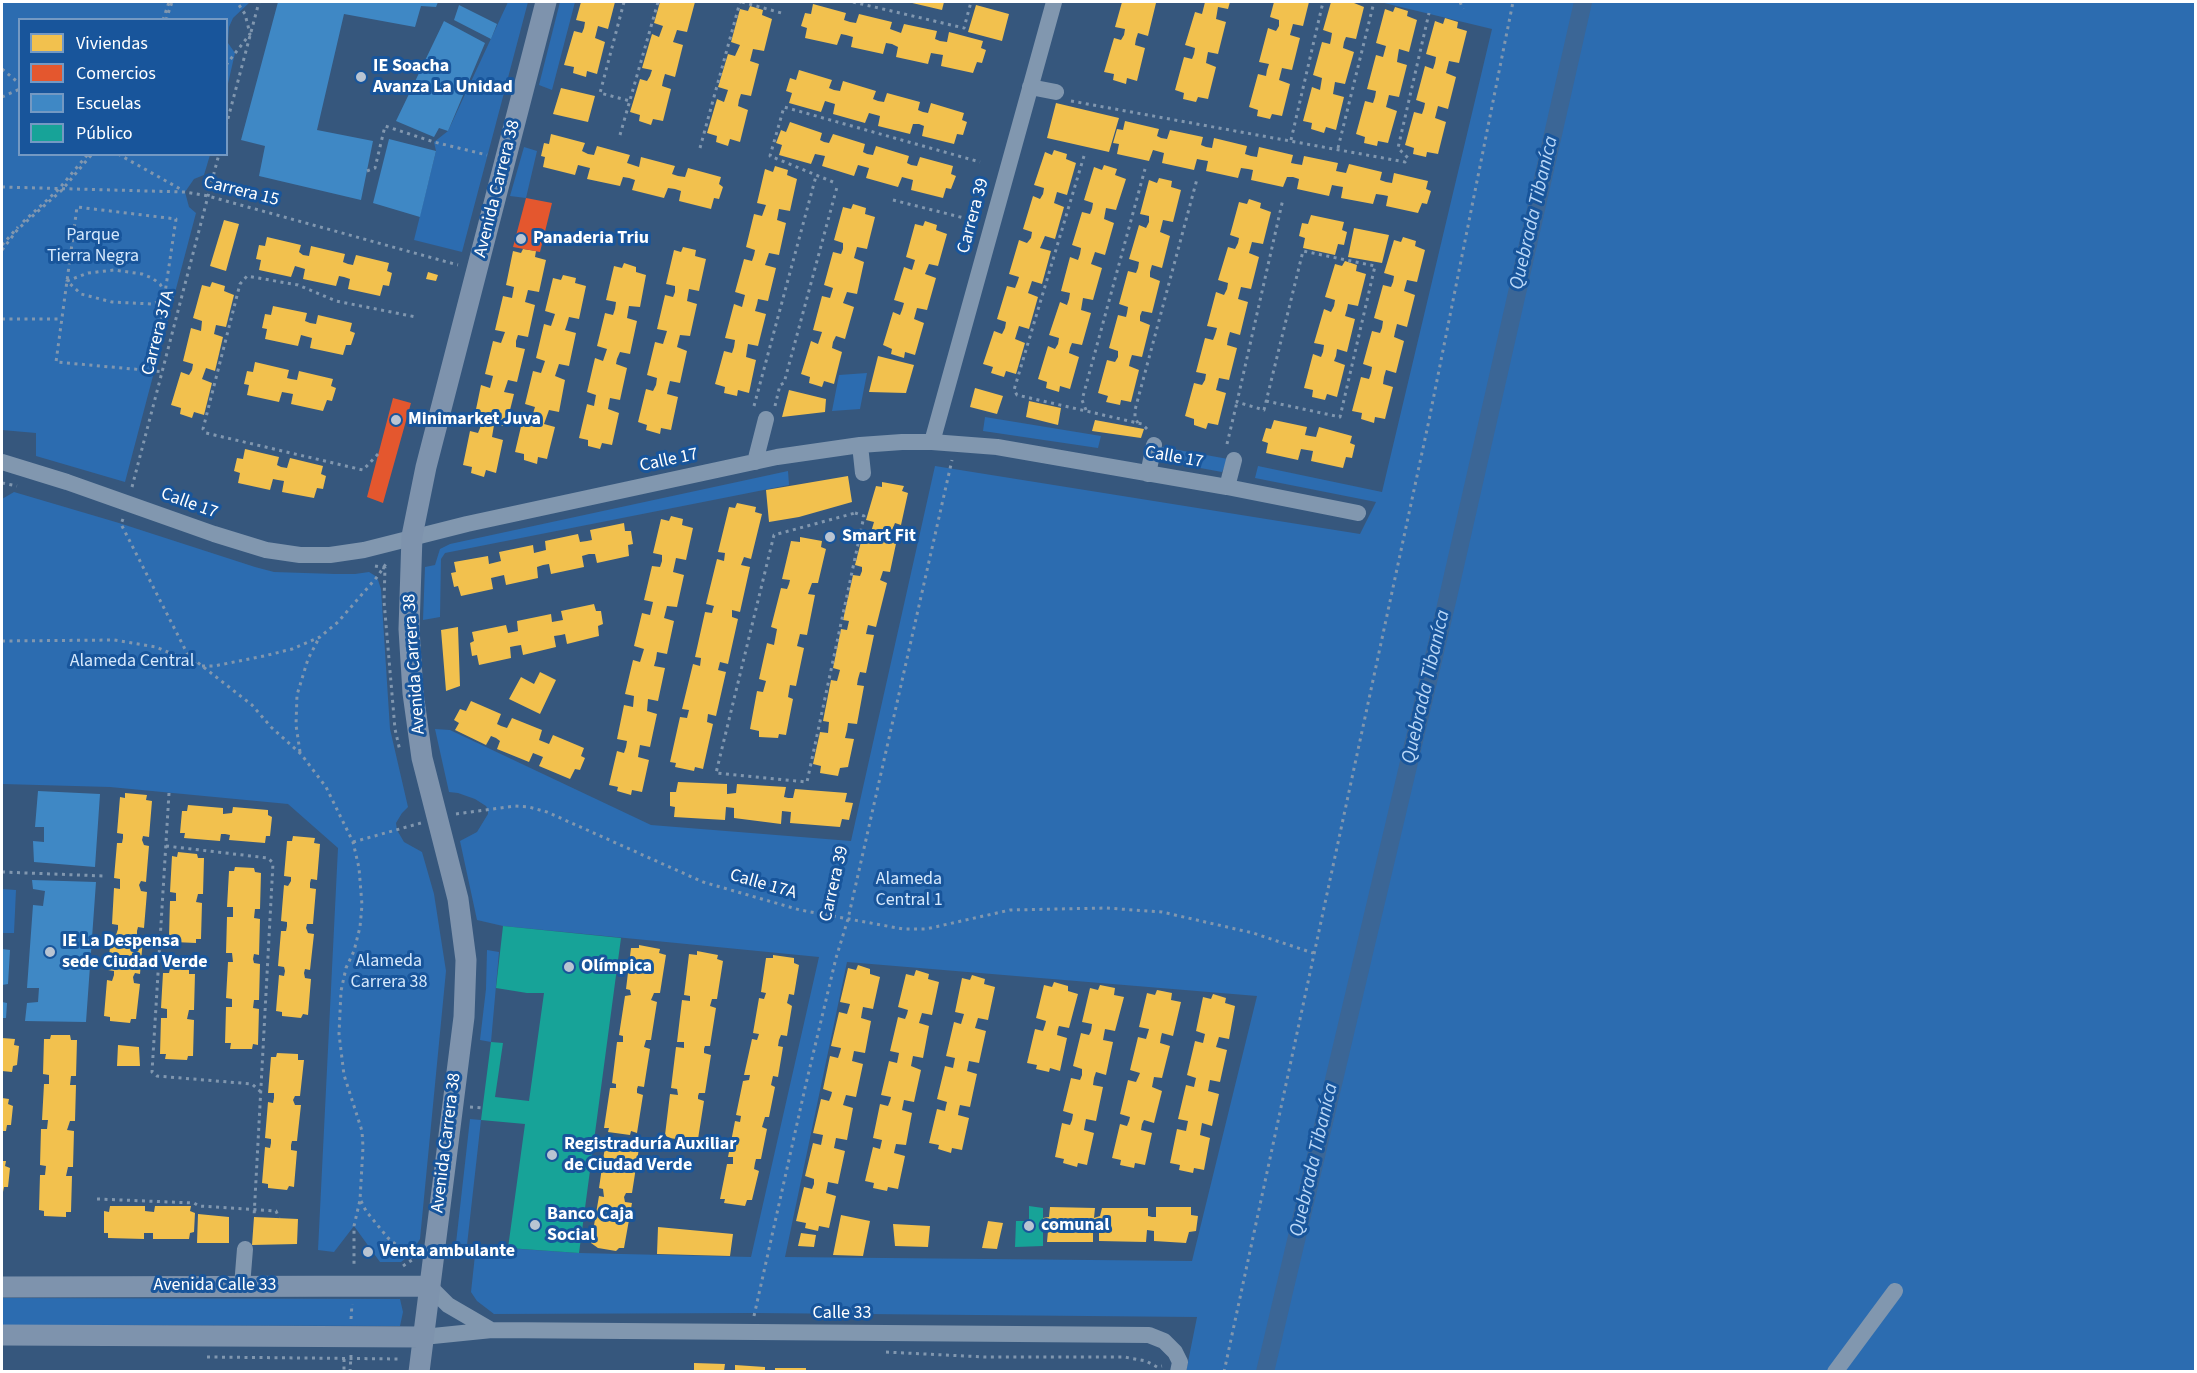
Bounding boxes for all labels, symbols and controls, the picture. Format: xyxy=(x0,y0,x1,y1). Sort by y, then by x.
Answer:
legend xyxy=(18,18,228,156)
text: Viviendas xyxy=(76,31,148,56)
place label: IE Soacha Avanza La Unidad xyxy=(373,56,513,98)
text: Comercios xyxy=(76,61,156,86)
marker: IE Soacha Avanza La Unidad xyxy=(354,70,368,84)
text: Escuelas xyxy=(76,91,141,116)
street label: Avenida Carrera 38 xyxy=(470,118,526,260)
text: Público xyxy=(76,121,133,146)
water label: Quebrada Tibaníca xyxy=(1506,134,1564,292)
street label: Carrera 15 xyxy=(201,172,281,212)
street label: Carrera 39 xyxy=(954,176,994,256)
park label: Parque Tierra Negra xyxy=(47,225,139,268)
place label: Panaderia Triu xyxy=(533,228,649,250)
marker: Panaderia Triu xyxy=(514,232,528,246)
street label: Carrera 37A xyxy=(138,288,180,378)
place label: Minimarket Juva xyxy=(408,409,541,431)
marker: Minimarket Juva xyxy=(389,413,403,427)
street label: Calle 17 xyxy=(1143,442,1205,474)
street label: Calle 17 xyxy=(638,444,700,478)
street label: Calle 17 xyxy=(158,484,220,524)
place label: Smart Fit xyxy=(842,526,916,548)
marker: Smart Fit xyxy=(823,530,837,544)
street label: Avenida Carrera 38 xyxy=(399,593,431,735)
water label: Quebrada Tibaníca xyxy=(1398,608,1456,766)
park label: Alameda Central xyxy=(70,651,194,673)
street label: Carrera 39 xyxy=(816,844,854,924)
street label: Calle 17A xyxy=(727,865,799,905)
park label: Alameda Central 1 xyxy=(875,869,943,912)
place label: IE La Despensa sede Ciudad Verde xyxy=(62,931,208,974)
marker: IE La Despensa sede Ciudad Verde xyxy=(43,945,57,959)
park label: Alameda Carrera 38 xyxy=(351,951,427,994)
place label: Olímpica xyxy=(581,956,652,978)
marker: Olímpica xyxy=(562,960,576,974)
street label: Avenida Carrera 38 xyxy=(428,1072,466,1214)
water label: Quebrada Tibaníca xyxy=(1286,1081,1344,1239)
place label: Registraduría Auxiliar de Ciudad Verde xyxy=(564,1134,736,1176)
marker: Registraduría Auxiliar de Ciudad Verde xyxy=(545,1148,559,1162)
place label: Banco Caja Social xyxy=(547,1204,634,1246)
place label: comunal xyxy=(1041,1215,1109,1237)
marker: Banco Caja Social xyxy=(528,1218,542,1232)
marker: comunal xyxy=(1022,1219,1036,1233)
place label: Venta ambulante xyxy=(380,1241,515,1263)
marker: Venta ambulante xyxy=(361,1245,375,1259)
street label: Avenida Calle 33 xyxy=(154,1275,276,1297)
street label: Calle 33 xyxy=(813,1303,871,1325)

